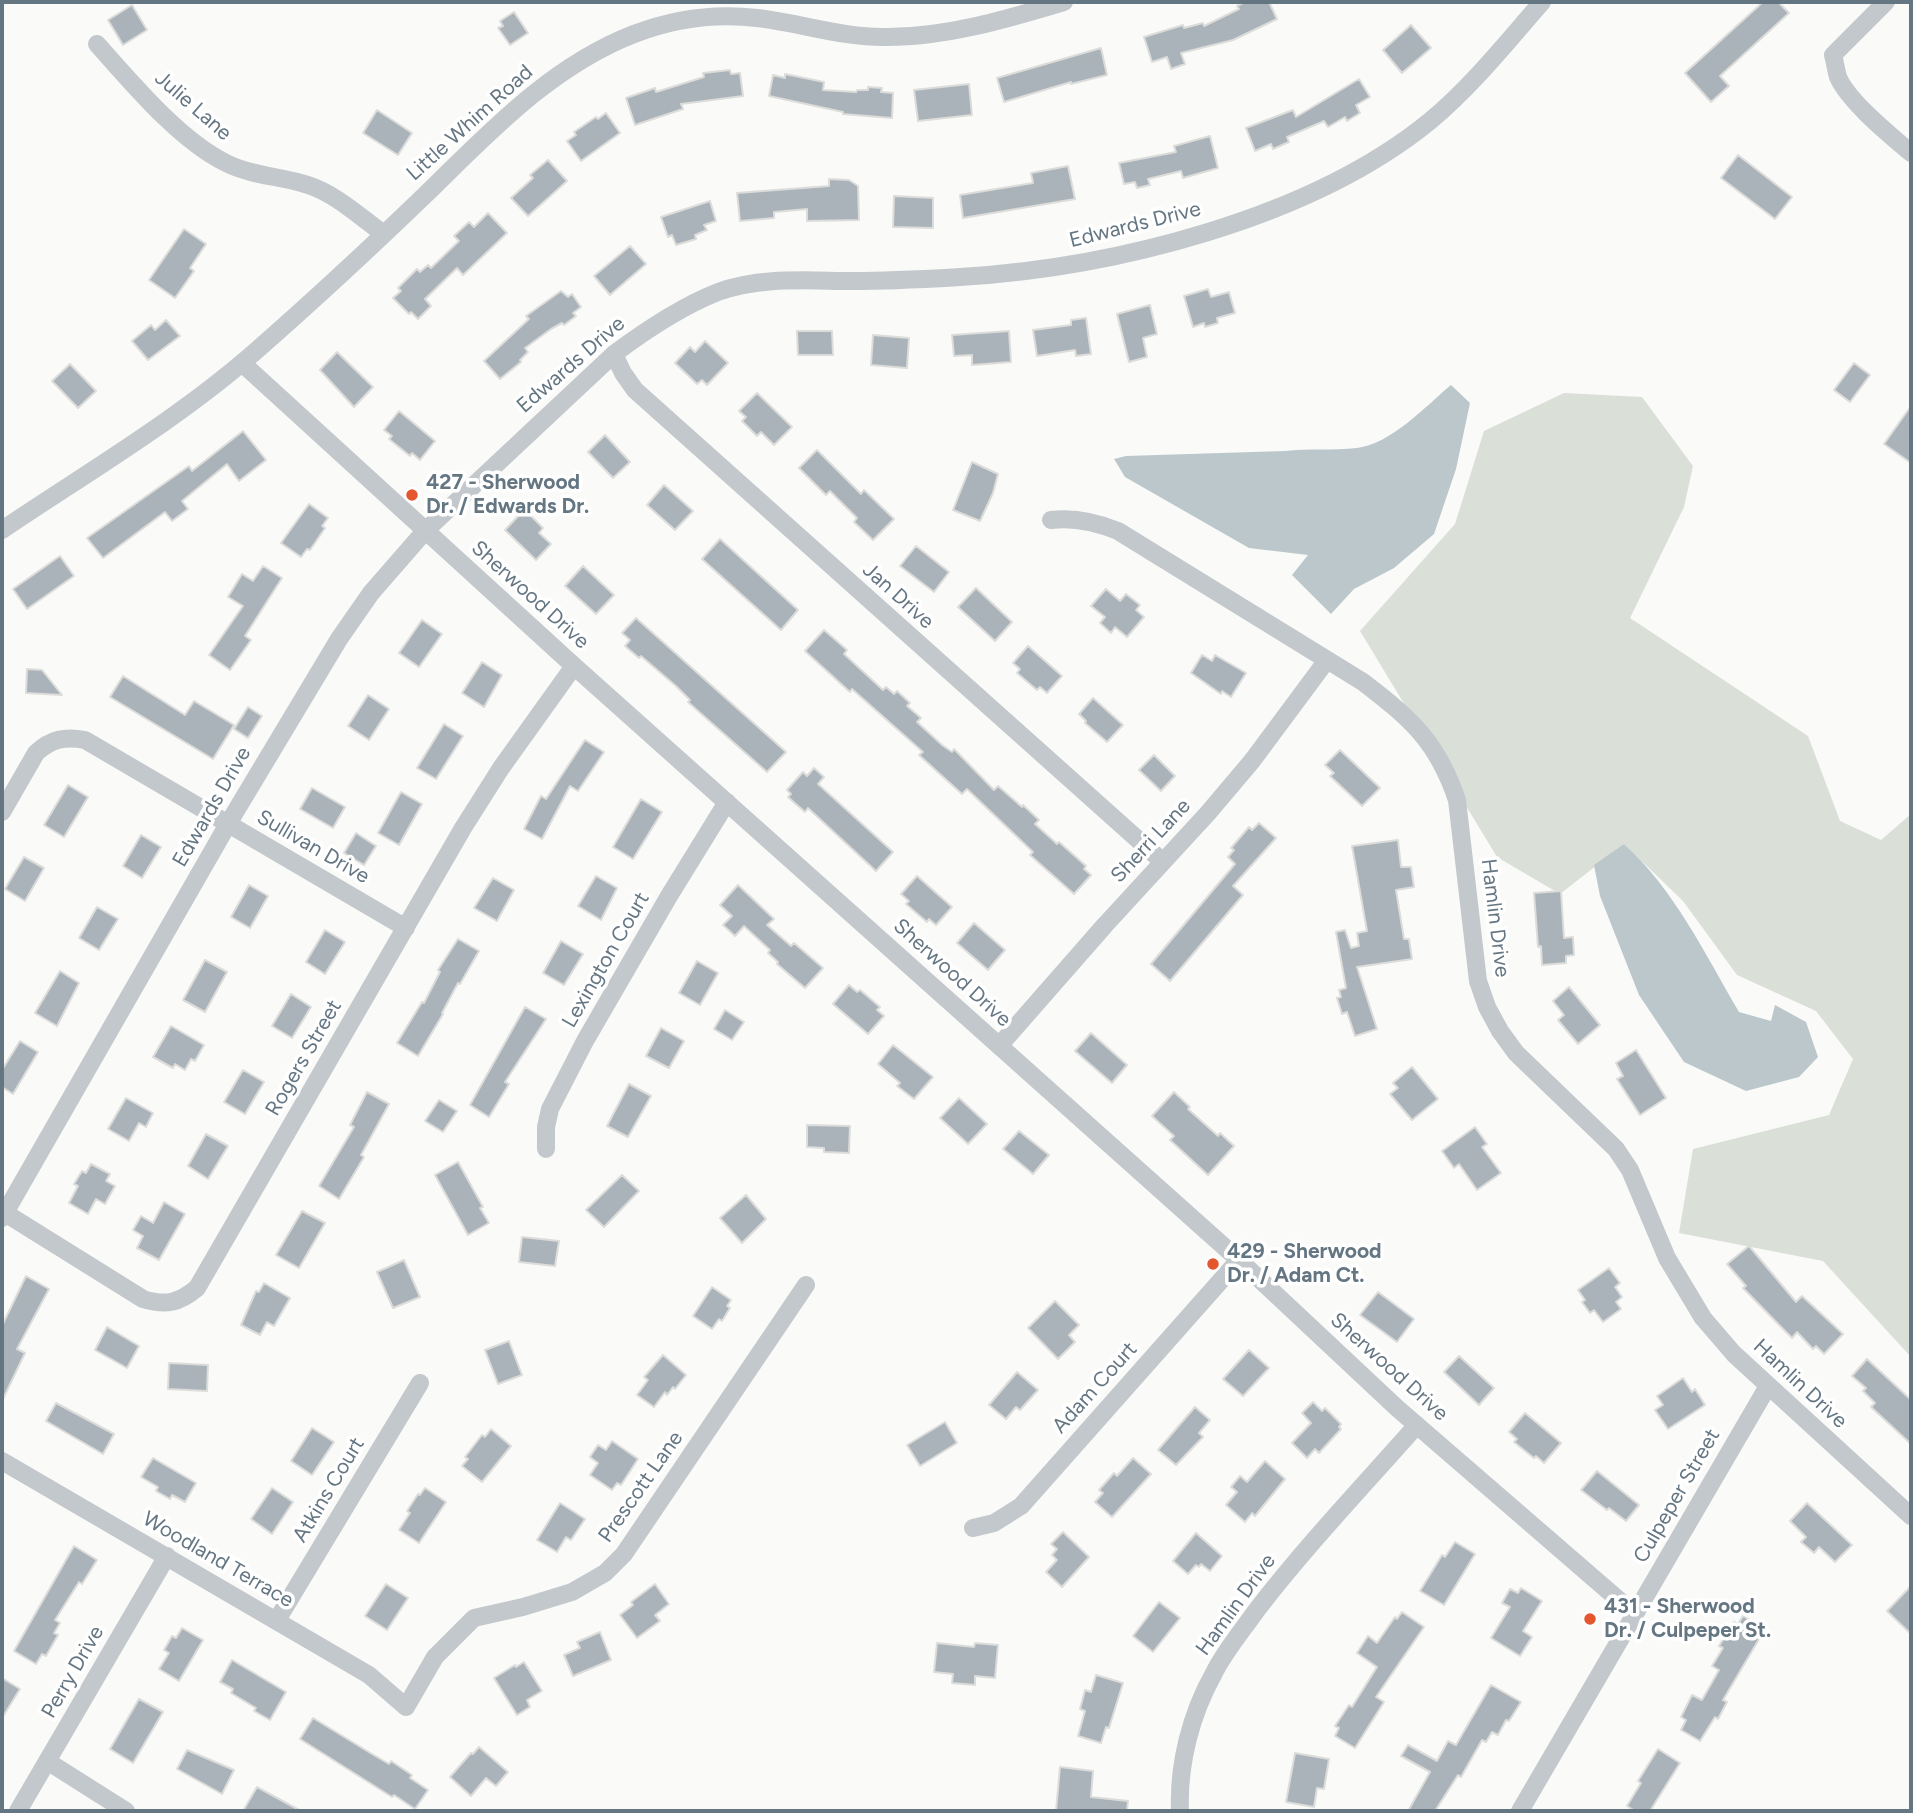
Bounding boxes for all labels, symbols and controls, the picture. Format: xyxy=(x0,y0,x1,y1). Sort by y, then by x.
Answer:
street label: Little Whim Road xyxy=(402,60,538,186)
street label: Julie Lane xyxy=(149,66,237,146)
street label: Edwards Drive xyxy=(1067,196,1203,254)
street label: Edwards Drive xyxy=(512,311,630,419)
place label: 427 - Sherwood Dr. / Edwards Dr. xyxy=(426,470,589,520)
marker: 427 - Sherwood Dr. / Edwards Dr. xyxy=(404,487,420,503)
street label: Sherwood Drive xyxy=(466,536,594,654)
street label: Jan Drive xyxy=(857,558,939,634)
street label: Edwards Drive xyxy=(167,742,257,872)
street label: Sherri Lane xyxy=(1106,794,1196,888)
street label: Sullivan Drive xyxy=(252,805,374,889)
street label: Hamlin Drive xyxy=(1475,857,1515,979)
street label: Lexington Court xyxy=(557,888,655,1032)
street label: Sherwood Drive xyxy=(888,914,1016,1032)
street label: Rogers Street xyxy=(261,995,347,1121)
place label: 429 - Sherwood Dr. / Adam Ct. xyxy=(1227,1239,1382,1289)
marker: 429 - Sherwood Dr. / Adam Ct. xyxy=(1205,1256,1221,1272)
street label: Sherwood Drive xyxy=(1325,1308,1453,1426)
street label: Hamlin Drive xyxy=(1748,1334,1852,1434)
street label: Adam Court xyxy=(1047,1337,1143,1439)
street label: Culpeper Street xyxy=(1629,1425,1725,1567)
street label: Prescott Lane xyxy=(593,1427,689,1547)
street label: Atkins Court xyxy=(288,1433,370,1547)
street label: Woodland Terrace xyxy=(138,1507,298,1613)
street label: Hamlin Drive xyxy=(1191,1549,1281,1661)
place label: 431 - Sherwood Dr. / Culpeper St. xyxy=(1604,1594,1771,1644)
marker: 431 - Sherwood Dr. / Culpeper St. xyxy=(1582,1611,1598,1627)
street label: Perry Drive xyxy=(36,1621,110,1723)

